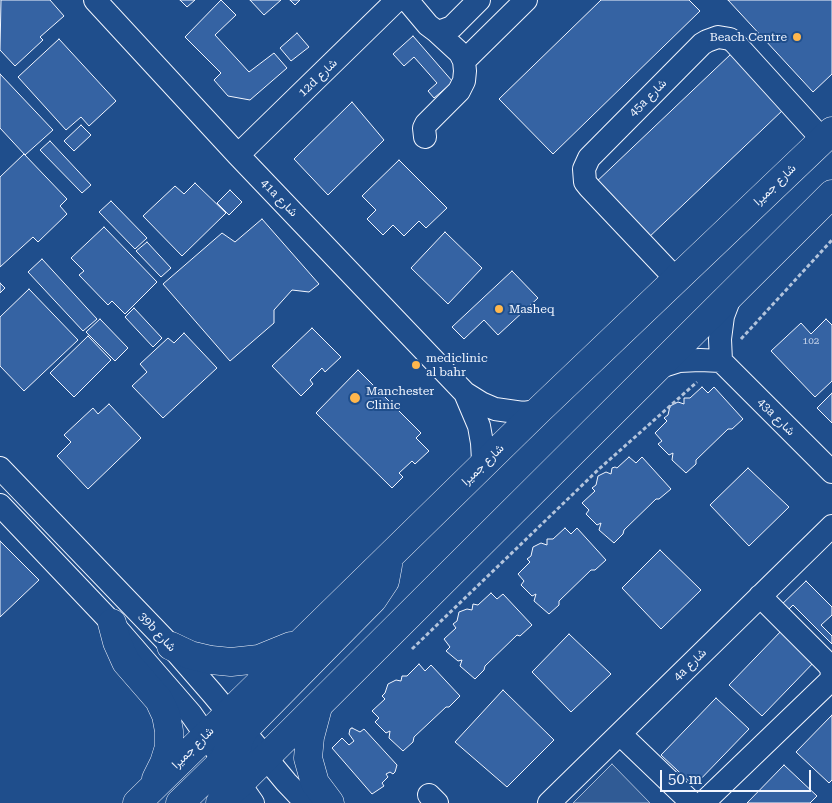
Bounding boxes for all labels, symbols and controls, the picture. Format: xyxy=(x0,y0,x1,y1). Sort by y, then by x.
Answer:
place label: Beach Centre xyxy=(710,30,787,44)
marker: Beach Centre xyxy=(791,31,803,43)
street label: 12d شارع xyxy=(296,56,340,100)
street label: 45a شارع xyxy=(626,76,670,120)
street label: شارع جميرا xyxy=(751,161,799,209)
street label: 41a شارع xyxy=(257,176,301,220)
place label: Masheq xyxy=(509,302,555,316)
marker: Masheq xyxy=(493,303,505,315)
house number: 102 xyxy=(803,335,819,347)
place label: mediclinic al bahr xyxy=(426,351,488,379)
marker: mediclinic al bahr xyxy=(410,359,422,371)
place label: Manchester Clinic xyxy=(366,384,434,412)
marker: Manchester Clinic xyxy=(348,391,362,405)
street label: 43a شارع xyxy=(754,395,798,439)
street label: شارع جميرا xyxy=(459,441,507,489)
street label: 39b شارع xyxy=(135,609,179,655)
street label: 4a شارع xyxy=(670,646,710,684)
street label: شارع جميرا xyxy=(169,724,217,772)
scale bar xyxy=(662,760,813,792)
text: 50 m xyxy=(668,770,702,788)

